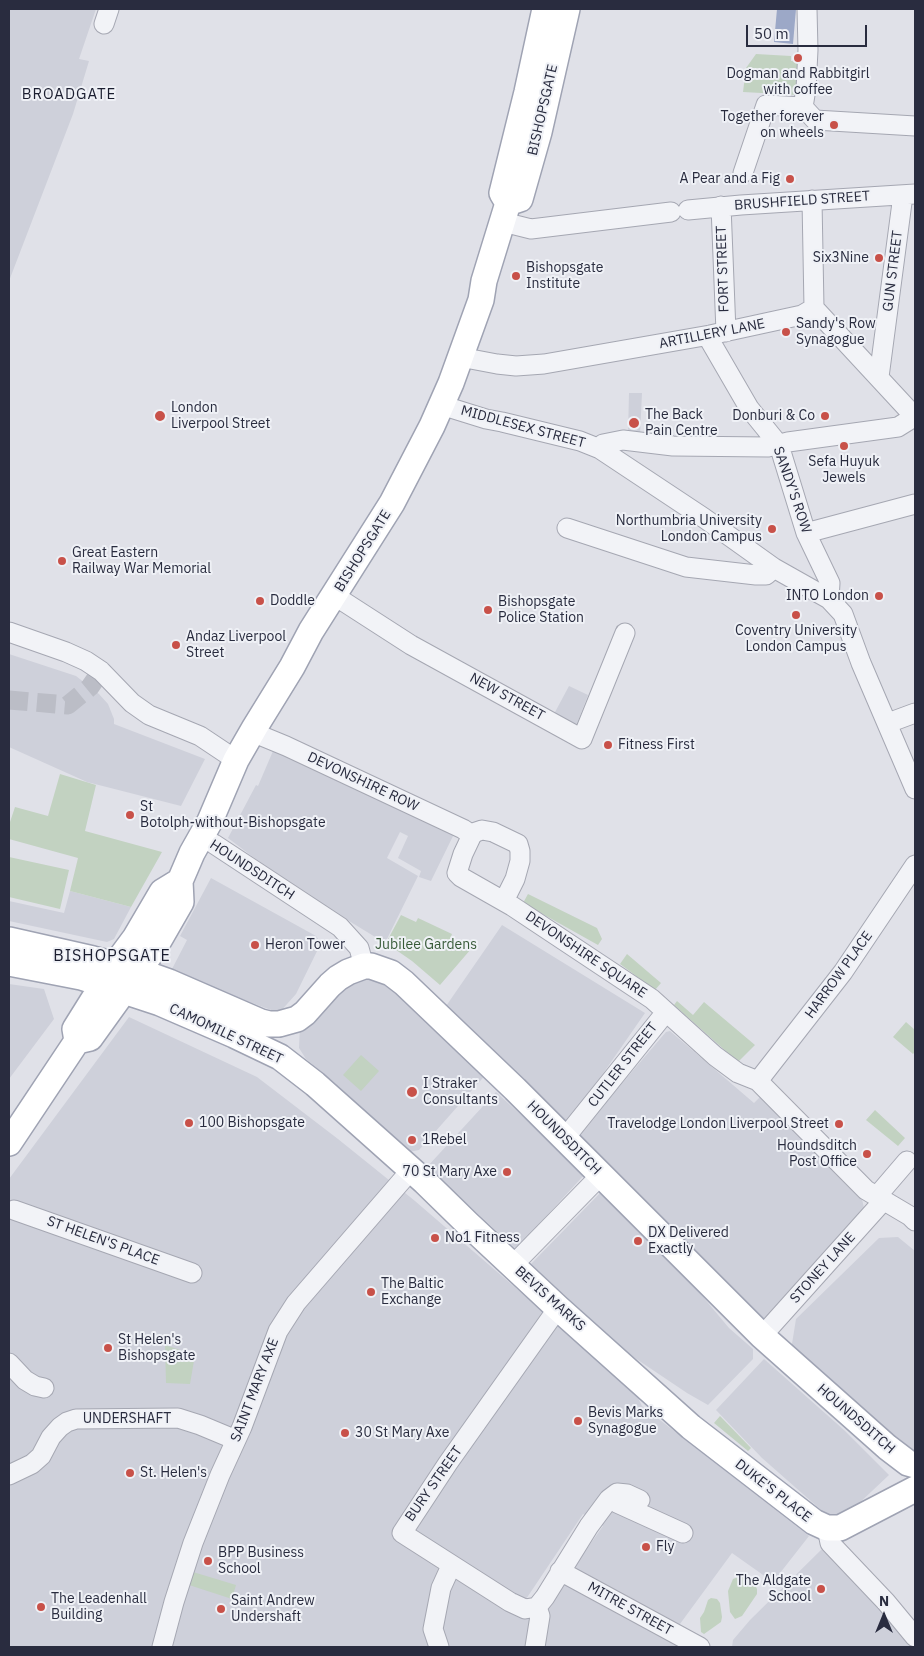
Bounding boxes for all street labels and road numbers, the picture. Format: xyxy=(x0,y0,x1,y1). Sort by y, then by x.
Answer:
street label: BISHOPSGATE xyxy=(524,63,562,157)
street label: BRUSHFIELD STREET xyxy=(734,188,870,214)
street label: FORT STREET xyxy=(713,225,733,313)
street label: GUN STREET xyxy=(880,229,906,313)
street label: ARTILLERY LANE xyxy=(658,315,766,353)
street label: MIDDLESEX STREET xyxy=(459,402,587,452)
street label: SANDY'S ROW xyxy=(769,445,815,535)
street label: BISHOPSGATE xyxy=(331,507,395,595)
street label: NEW STREET xyxy=(467,670,547,724)
street label: DEVONSHIRE ROW xyxy=(305,749,421,815)
street label: HOUNDSDITCH xyxy=(206,836,298,904)
street label: DEVONSHIRE SQUARE xyxy=(522,908,650,1002)
street label: HARROW PLACE xyxy=(802,928,876,1022)
street label: CAMOMILE STREET xyxy=(166,1000,286,1068)
street label: CUTLER STREET xyxy=(585,1019,661,1111)
street label: HOUNDSDITCH xyxy=(523,1097,605,1179)
street label: ST HELEN'S PLACE xyxy=(44,1213,162,1269)
street label: STONEY LANE xyxy=(787,1229,859,1307)
street label: BEVIS MARKS xyxy=(511,1263,589,1335)
street label: SAINT MARY AXE xyxy=(227,1336,283,1444)
street label: HOUNDSDITCH xyxy=(814,1381,898,1457)
street label: UNDERSHAFT xyxy=(83,1411,171,1427)
street label: BURY STREET xyxy=(402,1443,466,1525)
street label: DUKE'S PLACE xyxy=(732,1456,814,1526)
street label: MITRE STREET xyxy=(585,1579,675,1639)

